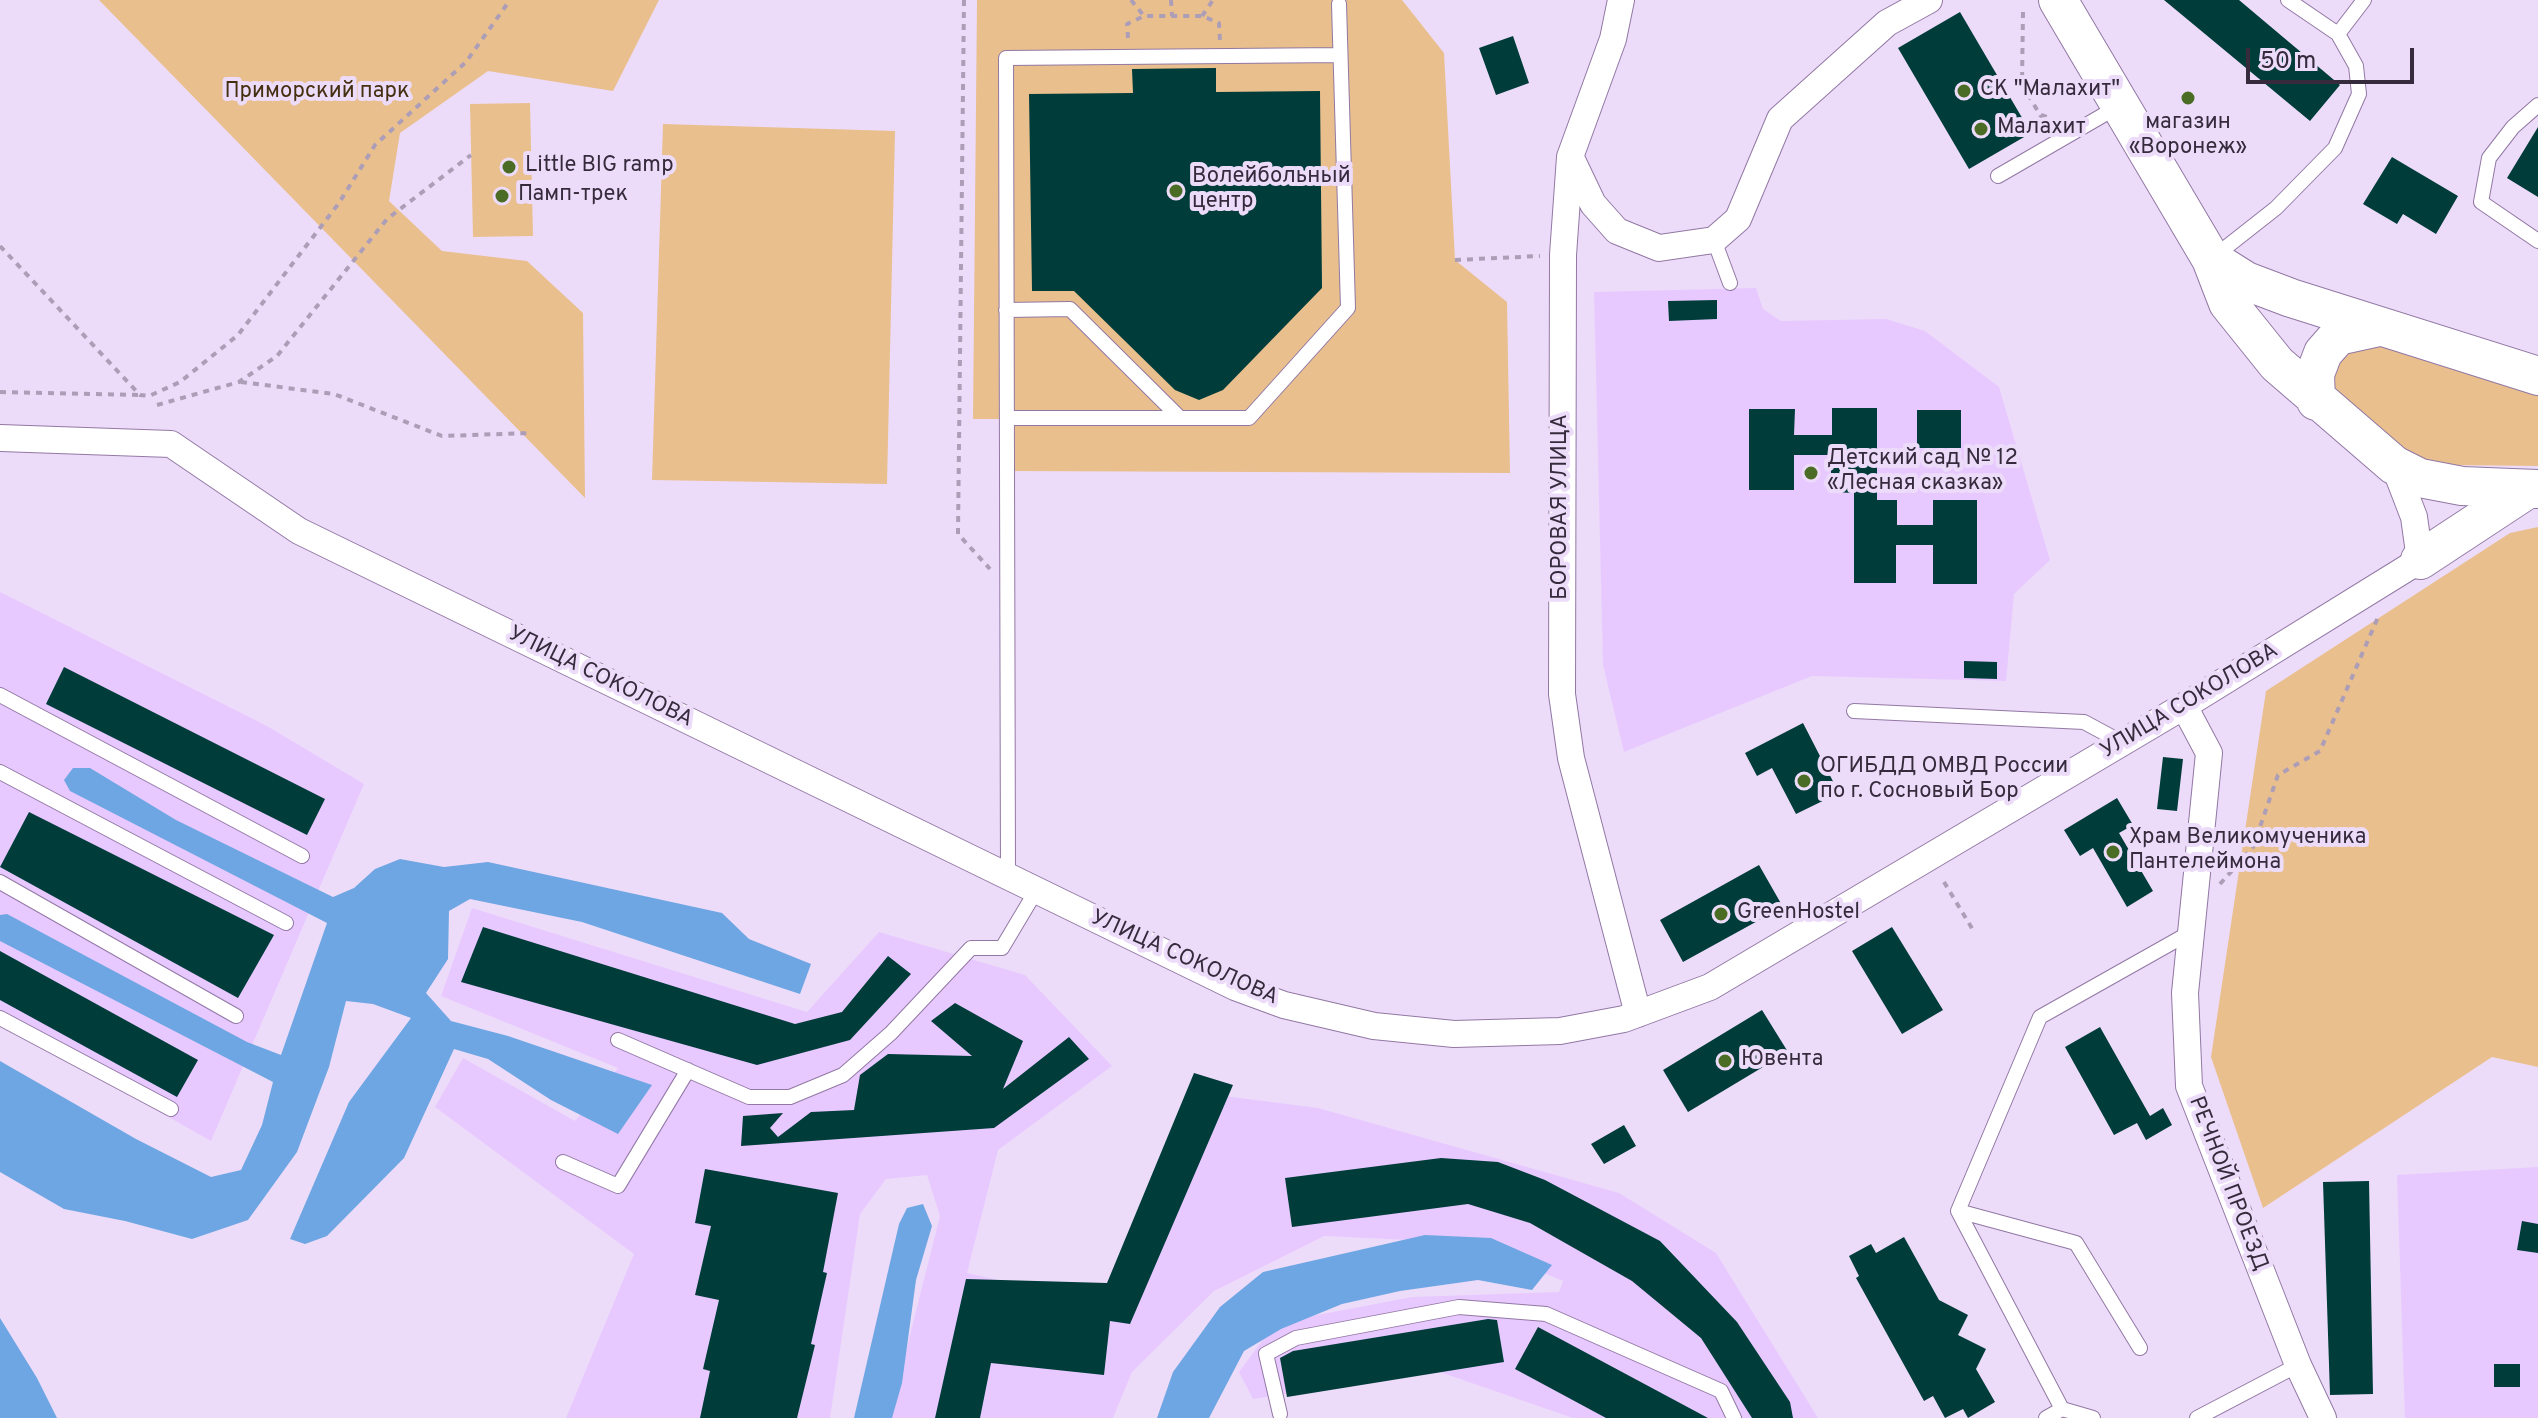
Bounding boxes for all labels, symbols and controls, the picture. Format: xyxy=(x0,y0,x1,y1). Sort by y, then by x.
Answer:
scale bar xyxy=(2250,32,2418,82)
text: 50 m xyxy=(2260,47,2316,77)
place label: СК "Малахит" xyxy=(1980,78,2120,104)
park label: Приморский парк xyxy=(224,80,410,106)
marker: СК "Малахит" xyxy=(1955,82,1973,100)
marker: магазин «Воронеж» xyxy=(2179,89,2197,107)
place label: магазин «Воронеж» xyxy=(2129,111,2247,162)
place label: Малахит xyxy=(1997,116,2086,142)
marker: Малахит xyxy=(1972,120,1990,138)
place label: Little BIG ramp xyxy=(525,154,674,180)
marker: Little BIG ramp xyxy=(500,158,518,176)
place label: Волейбольный центр xyxy=(1192,165,1351,216)
marker: Волейбольный центр xyxy=(1167,182,1185,200)
place label: Памп-трек xyxy=(518,183,628,209)
marker: Памп-трек xyxy=(493,187,511,205)
street label: БОРОВАЯ УЛИЦА xyxy=(1549,414,1575,600)
place label: Детский сад № 12 «Лесная сказка» xyxy=(1827,447,2018,498)
marker: Детский сад № 12 «Лесная сказка» xyxy=(1802,464,1820,482)
street label: УЛИЦА СОКОЛОВА xyxy=(503,622,697,734)
street label: УЛИЦА СОКОЛОВА xyxy=(2096,639,2284,765)
place label: ОГИБДД ОМВД России по г. Сосновый Бор xyxy=(1820,755,2068,806)
marker: ОГИБДД ОМВД России по г. Сосновый Бор xyxy=(1795,772,1813,790)
place label: Храм Великомученика Пантелеймона xyxy=(2129,826,2366,878)
marker: Храм Великомученика Пантелеймона xyxy=(2104,843,2122,861)
place label: GreenHostel xyxy=(1737,901,1860,927)
marker: GreenHostel xyxy=(1712,905,1730,923)
street label: УЛИЦА СОКОЛОВА xyxy=(1086,906,1282,1012)
place label: Ювента xyxy=(1741,1048,1823,1074)
marker: Ювента xyxy=(1716,1052,1734,1070)
street label: РЕЧНОЙ ПРОЕЗД xyxy=(2182,1093,2272,1275)

